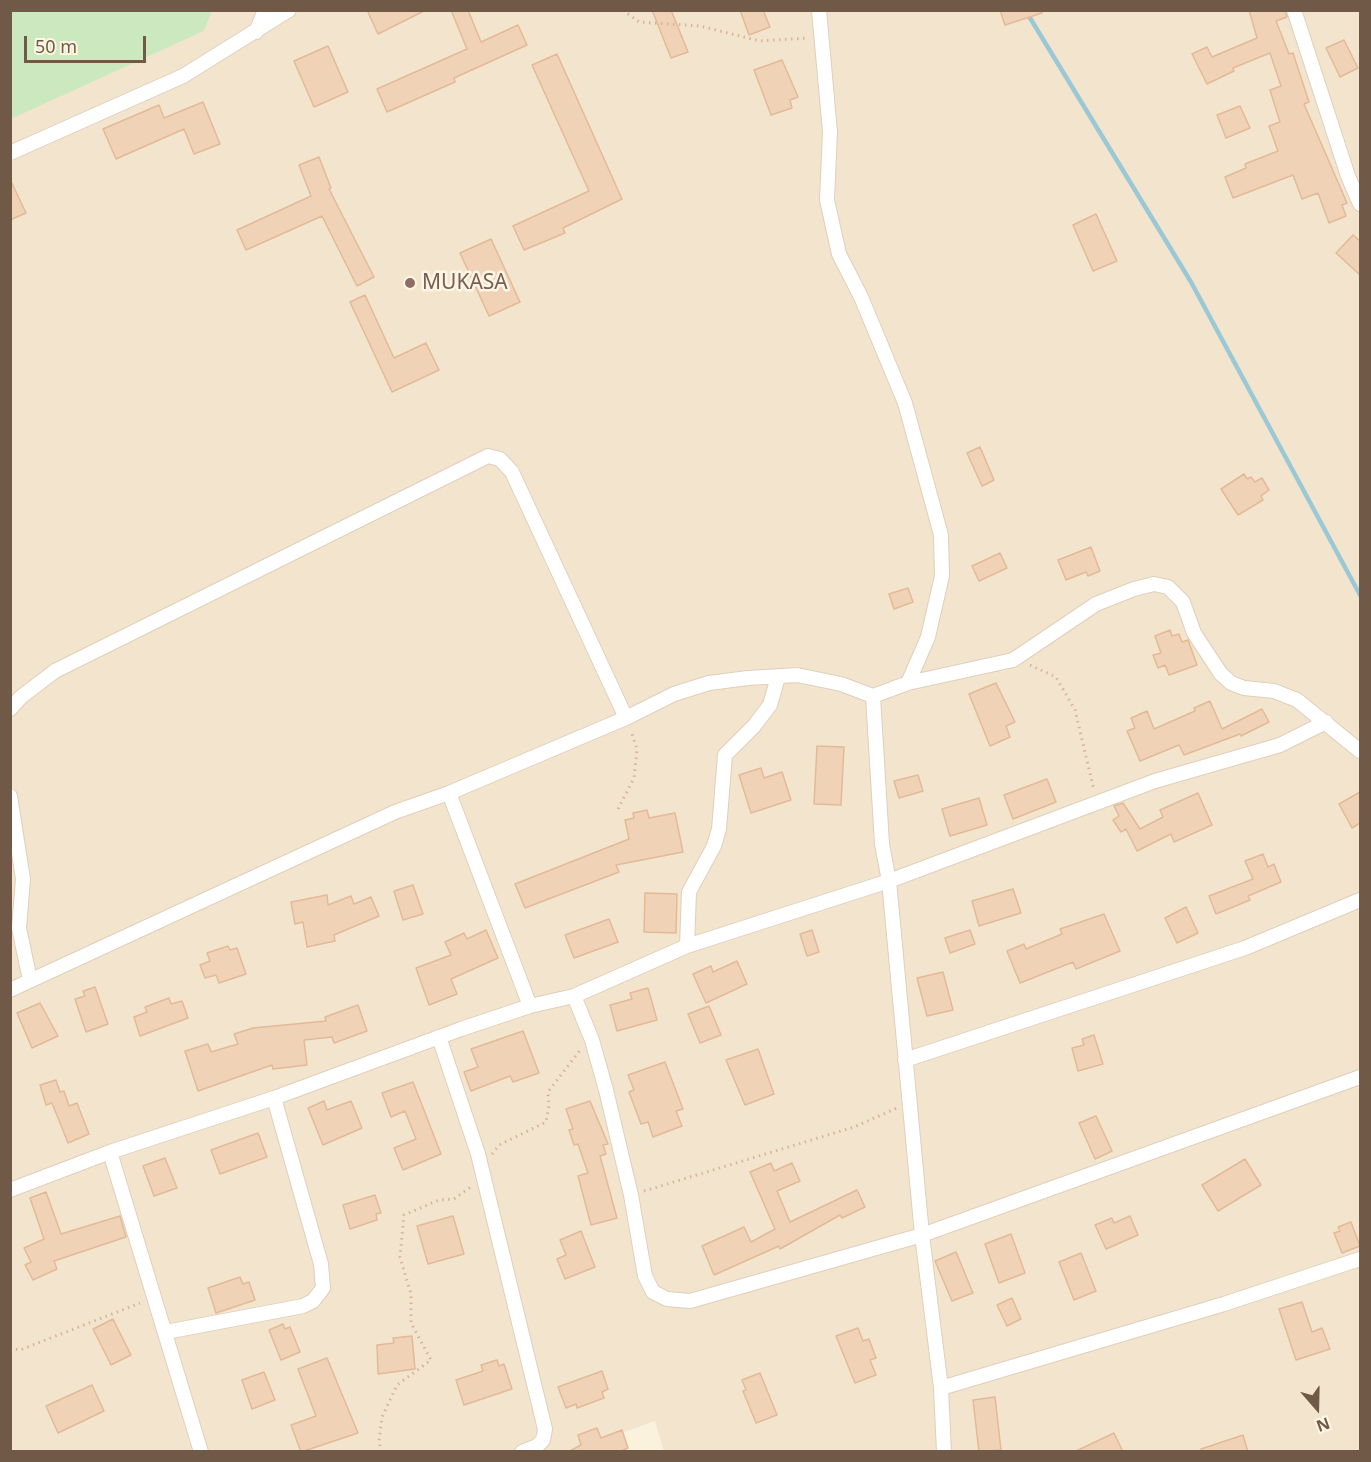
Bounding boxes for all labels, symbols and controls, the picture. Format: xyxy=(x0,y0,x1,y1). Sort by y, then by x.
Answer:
scale bar xyxy=(27,24,148,62)
text: 50 m xyxy=(35,34,77,58)
place label: MUKASA xyxy=(422,270,508,296)
marker: MUKASA xyxy=(403,276,417,290)
north arrow xyxy=(1287,1378,1347,1438)
text: N xyxy=(1313,1412,1333,1437)

